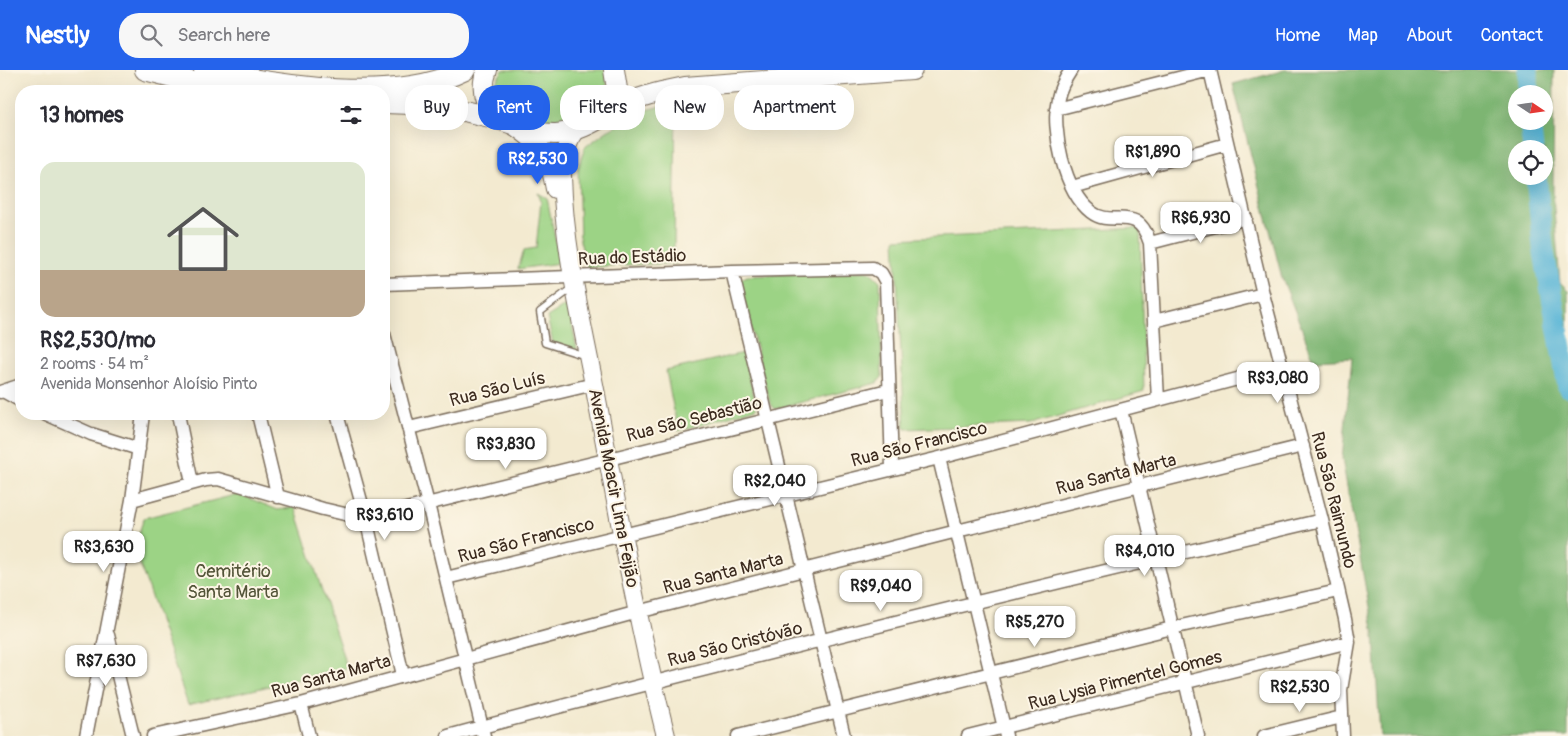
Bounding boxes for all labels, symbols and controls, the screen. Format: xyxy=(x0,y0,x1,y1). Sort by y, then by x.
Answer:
search box xyxy=(119,13,469,58)
text: Nestly xyxy=(25,21,89,50)
icon: search xyxy=(137,21,165,49)
text: Search here xyxy=(177,23,270,47)
text: Home xyxy=(1275,24,1320,47)
text: Map xyxy=(1348,24,1378,47)
text: About xyxy=(1406,24,1452,47)
text: Contact xyxy=(1480,24,1543,47)
chip: Buy xyxy=(405,85,468,130)
chip: Rent xyxy=(478,85,550,130)
chip: Filters xyxy=(560,85,645,130)
chip: New xyxy=(655,85,724,130)
chip: Apartment xyxy=(734,85,854,130)
north arrow xyxy=(1508,85,1552,130)
map controls xyxy=(1508,85,1553,185)
icon: filters xyxy=(337,101,365,129)
text: 13 homes xyxy=(40,102,123,129)
pin: R$1,890 xyxy=(1107,136,1199,178)
button: locate xyxy=(1508,140,1553,185)
pin: R$2,530 xyxy=(492,142,584,185)
text: R$1,890 xyxy=(1125,142,1181,162)
text: R$2,530 xyxy=(508,149,568,169)
icon: home xyxy=(158,194,248,284)
pin: R$6,930 xyxy=(1155,202,1247,244)
text: R$6,930 xyxy=(1171,208,1231,228)
street label: Rua do Estádio xyxy=(577,244,687,271)
text: R$2,530/mo xyxy=(40,327,156,354)
text: 2 rooms · 54 m² xyxy=(40,354,149,374)
pin: R$3,080 xyxy=(1232,362,1324,404)
street label: Rua São Luís xyxy=(447,367,547,412)
text: R$3,080 xyxy=(1248,368,1308,388)
text: Avenida Monsenhor Aloísio Pinto xyxy=(40,374,257,394)
street label: Avenida Moacir Lima Feijão xyxy=(583,387,644,590)
street label: Rua São Sebastião xyxy=(624,391,765,447)
street label: Rua São Francisco xyxy=(849,416,990,473)
pin: R$3,830 xyxy=(460,428,552,470)
street label: Rua São Raimundo xyxy=(1305,429,1362,571)
text: R$3,830 xyxy=(477,434,535,454)
street label: Rua Santa Marta xyxy=(1054,448,1179,501)
pin: R$2,040 xyxy=(729,464,821,507)
text: R$2,040 xyxy=(744,471,806,491)
pin: R$3,610 xyxy=(339,498,431,541)
text: R$3,610 xyxy=(356,505,414,525)
street label: Rua São Francisco xyxy=(456,512,597,569)
pin: R$3,630 xyxy=(58,530,150,573)
pin: R$4,010 xyxy=(1099,534,1191,577)
text: R$3,630 xyxy=(74,537,134,557)
text: R$4,010 xyxy=(1115,541,1175,561)
street label: Rua Santa Marta xyxy=(661,547,786,600)
park label: Cemitério Santa Marta xyxy=(187,560,279,604)
pin: R$9,040 xyxy=(835,570,927,612)
text: R$9,040 xyxy=(850,576,912,596)
pin: R$5,270 xyxy=(989,606,1081,648)
text: R$5,270 xyxy=(1005,612,1065,632)
street label: Rua São Cristóvão xyxy=(665,617,805,672)
pin: R$7,630 xyxy=(60,644,152,687)
street label: Rua Lysia Pimentel Gomes xyxy=(1026,645,1224,716)
street label: Rua Santa Marta xyxy=(269,649,394,704)
text: R$7,630 xyxy=(76,651,136,671)
pin: R$2,530 xyxy=(1254,670,1346,713)
text: R$2,530 xyxy=(1270,677,1330,697)

